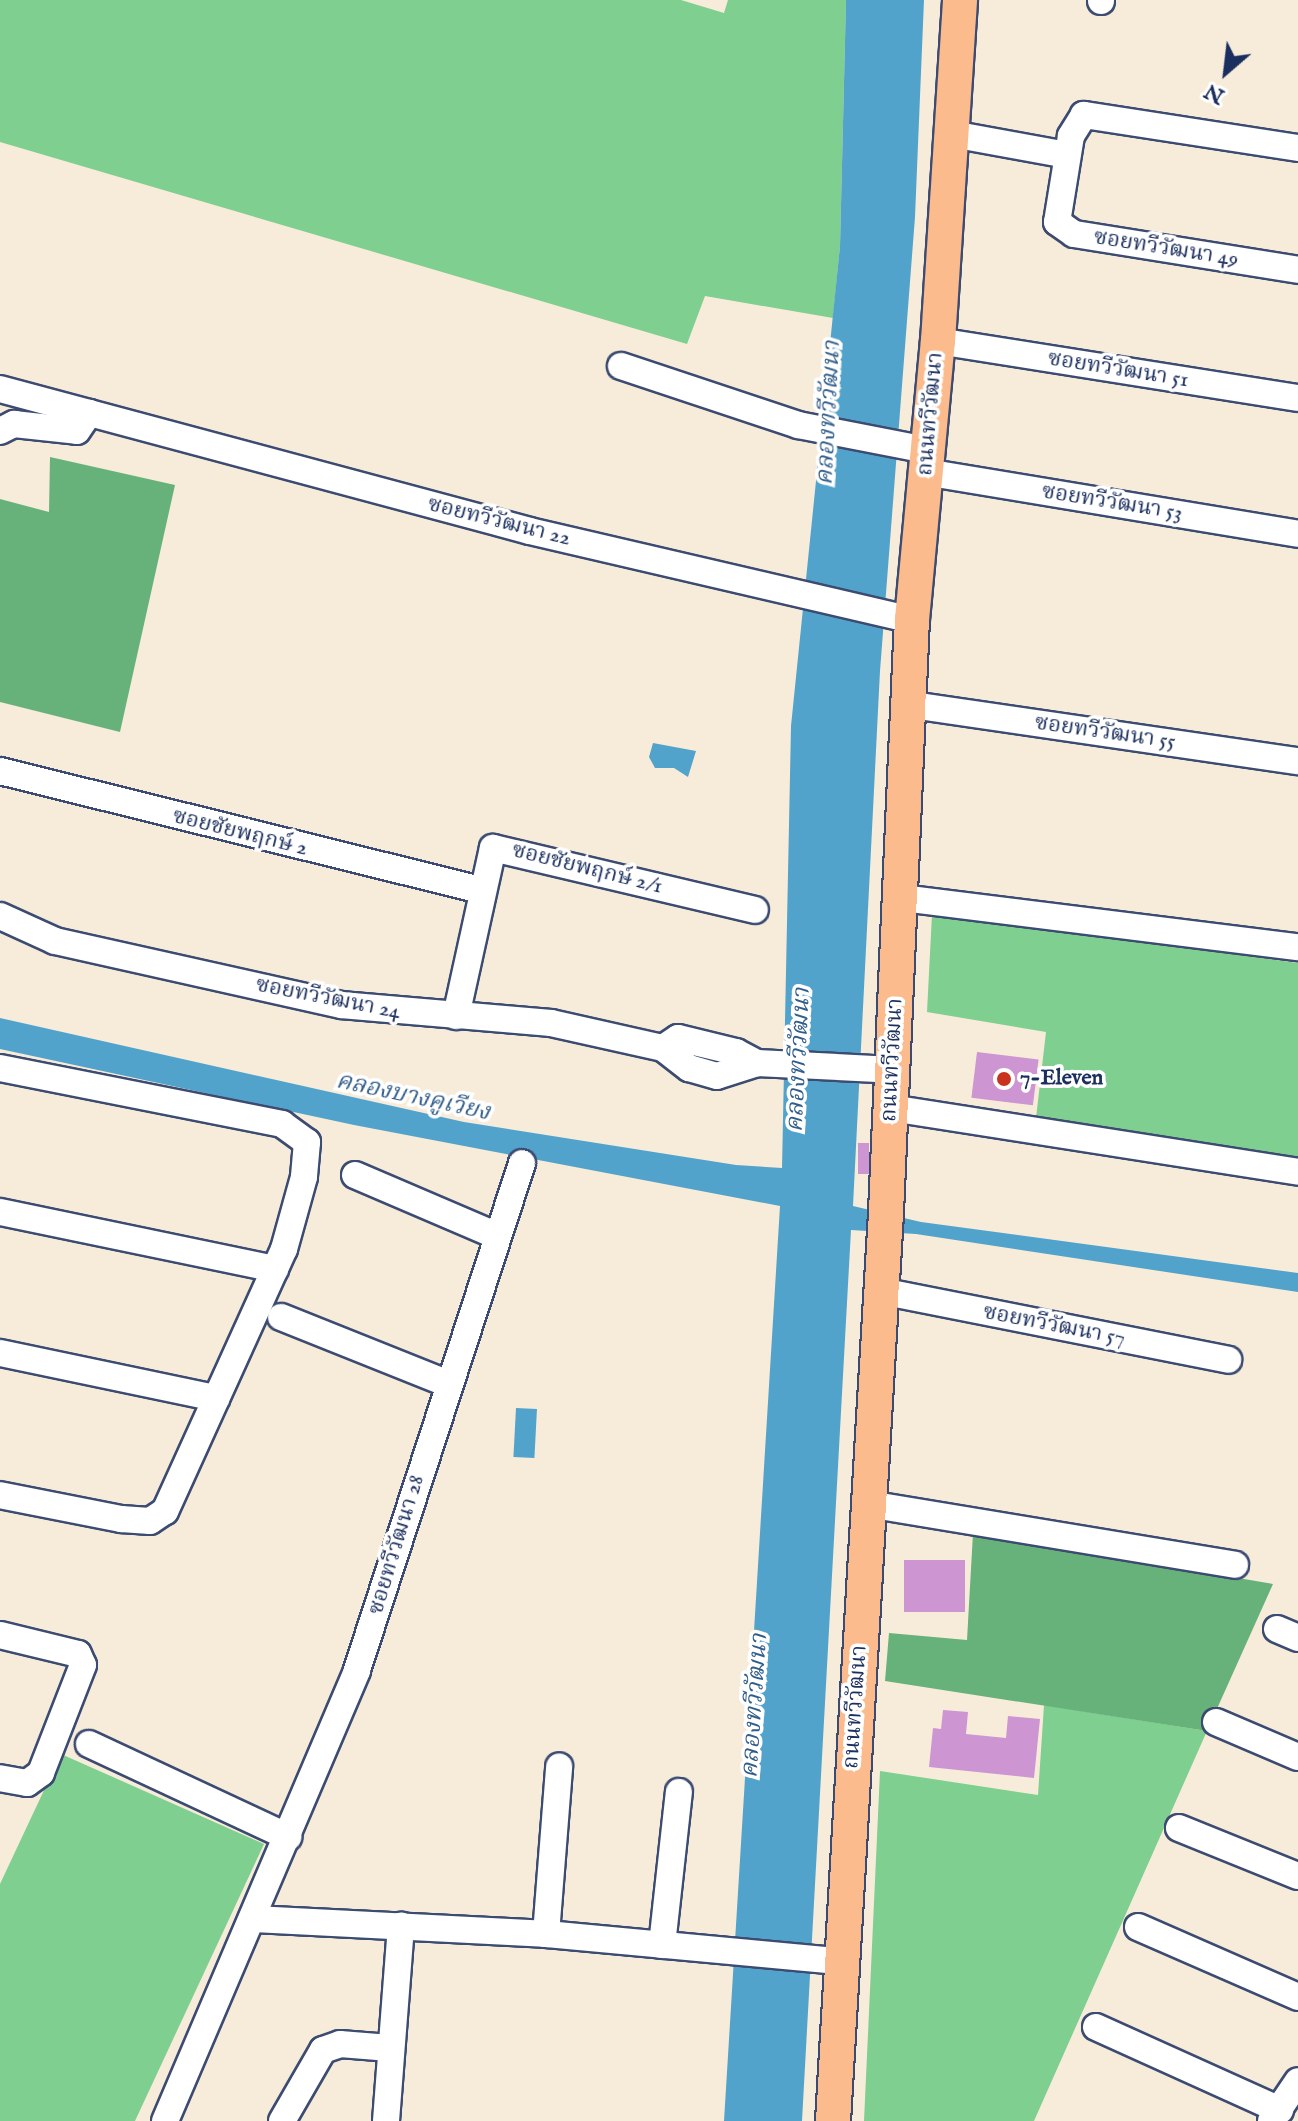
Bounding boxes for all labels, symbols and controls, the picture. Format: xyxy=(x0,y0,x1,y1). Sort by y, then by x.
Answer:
north arrow xyxy=(1186,32,1266,112)
text: N xyxy=(1200,76,1230,110)
street label: ซอยทวีวัฒนา 49 xyxy=(1092,225,1240,273)
water label: คลองทวีวัฒนา xyxy=(811,340,847,486)
street label: ซอยทวีวัฒนา 51 xyxy=(1046,346,1190,394)
street label: ถนนทวีวัฒนา xyxy=(912,351,950,477)
street label: ซอยทวีวัฒนา 53 xyxy=(1040,479,1184,527)
street label: ซอยทวีวัฒนา 22 xyxy=(425,491,573,553)
street label: ซอยทวีวัฒนา 55 xyxy=(1033,710,1177,756)
street label: ซอยชัยพฤกษ์ 2 xyxy=(170,803,310,863)
street label: ซอยชัยพฤกษ์ 2/1 xyxy=(509,838,665,900)
street label: ซอยทวีวัฒนา 24 xyxy=(253,972,403,1026)
water label: คลองทวีวัฒนา xyxy=(781,987,817,1133)
street label: ถนนทวีวัฒนา xyxy=(877,997,909,1123)
place label: 7-Eleven xyxy=(1020,1066,1103,1092)
water label: คลองบางคูเวียง xyxy=(333,1067,493,1127)
marker: 7-Eleven xyxy=(995,1070,1013,1088)
street label: ซอยทวีวัฒนา 57 xyxy=(981,1299,1127,1353)
street label: ซอยทวีวัฒนา 28 xyxy=(363,1472,431,1618)
water label: คลองทวีวัฒนา xyxy=(736,1633,774,1779)
street label: ถนนทวีวัฒนา xyxy=(839,1644,873,1770)

